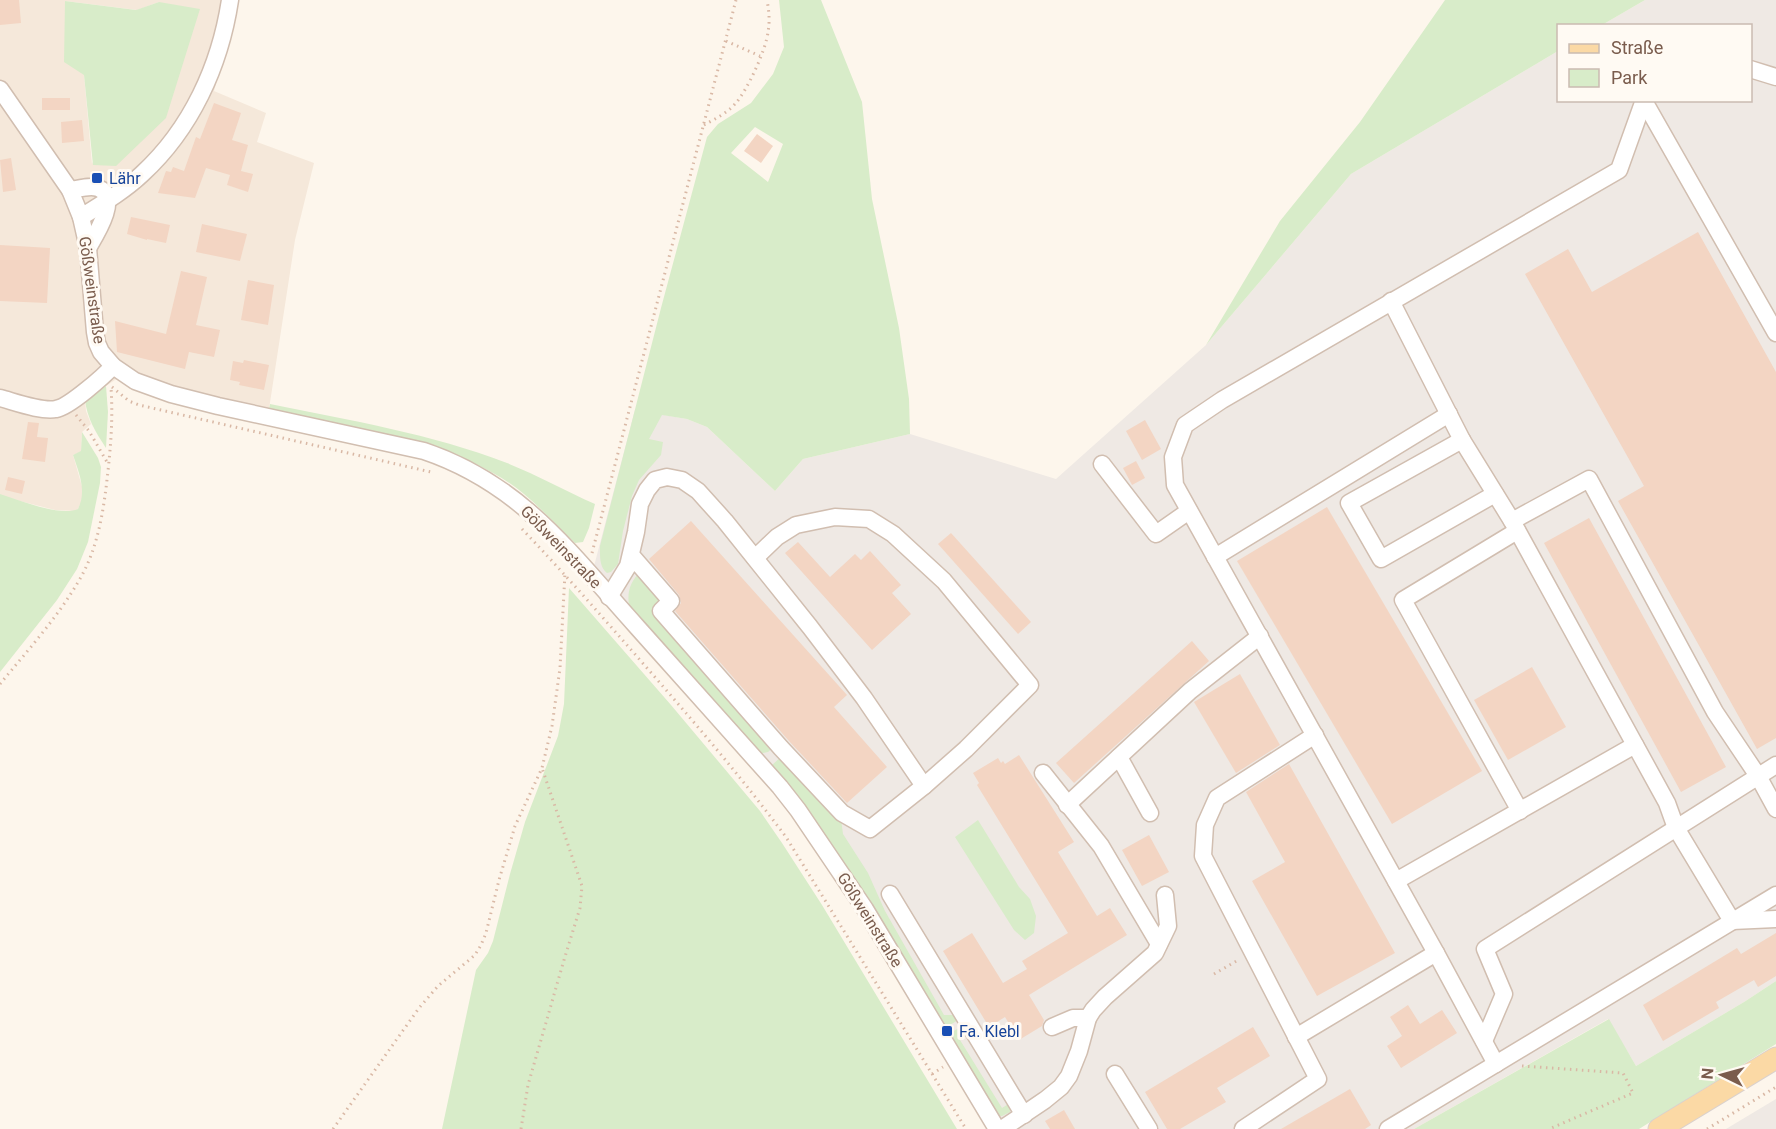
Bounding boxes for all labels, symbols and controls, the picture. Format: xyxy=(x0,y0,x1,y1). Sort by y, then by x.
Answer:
legend xyxy=(1557,24,1752,102)
text: Straße xyxy=(1611,37,1663,58)
text: Park xyxy=(1611,67,1648,88)
place label: Lähr xyxy=(109,169,141,188)
marker: Lähr xyxy=(90,171,104,185)
street label: Gößweinstraße xyxy=(75,235,109,345)
street label: Gößweinstraße xyxy=(517,502,605,592)
street label: Gößweinstraße xyxy=(833,869,907,971)
place label: Fa. Klebl xyxy=(959,1022,1020,1041)
marker: Fa. Klebl xyxy=(940,1024,954,1038)
north arrow xyxy=(1692,1045,1752,1105)
text: N xyxy=(1698,1067,1718,1080)

